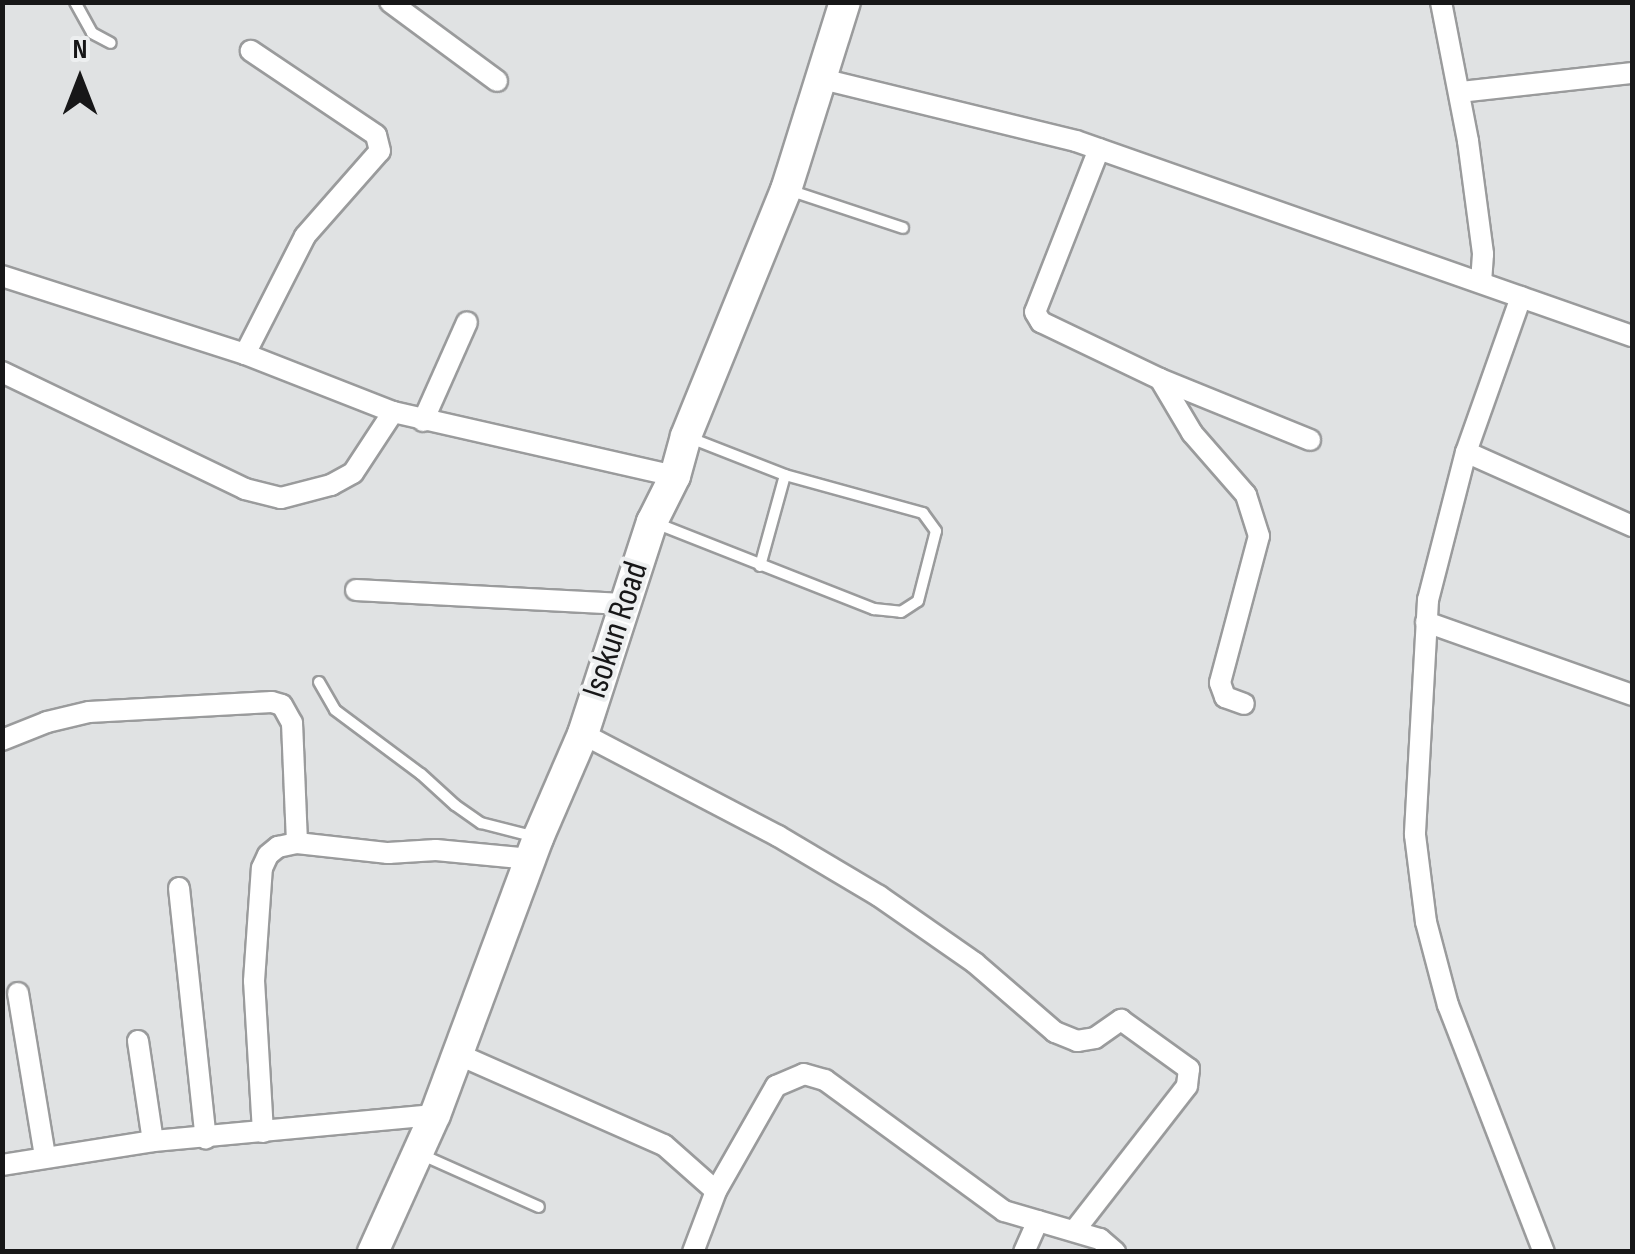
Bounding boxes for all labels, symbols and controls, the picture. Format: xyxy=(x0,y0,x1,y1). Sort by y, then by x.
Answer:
north arrow xyxy=(30,30,130,130)
text: N xyxy=(73,33,87,66)
street label: Isokun Road xyxy=(574,556,658,704)

